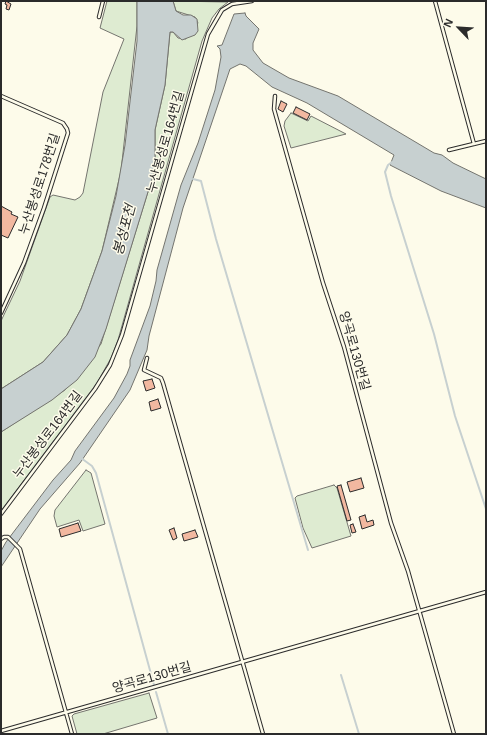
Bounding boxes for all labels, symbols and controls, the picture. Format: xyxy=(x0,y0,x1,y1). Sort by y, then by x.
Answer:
north arrow xyxy=(439,8,479,48)
text: N xyxy=(441,17,455,29)
street label: 누산봉성로164번길 xyxy=(144,89,188,195)
street label: 누산봉성로178번길 xyxy=(16,131,64,237)
water label: 봉성포천 xyxy=(110,203,140,257)
street label: 양곡로130번길 xyxy=(335,310,373,392)
street label: 누산봉성로164번길 xyxy=(10,388,86,482)
street label: 양곡로130번길 xyxy=(111,659,193,697)

